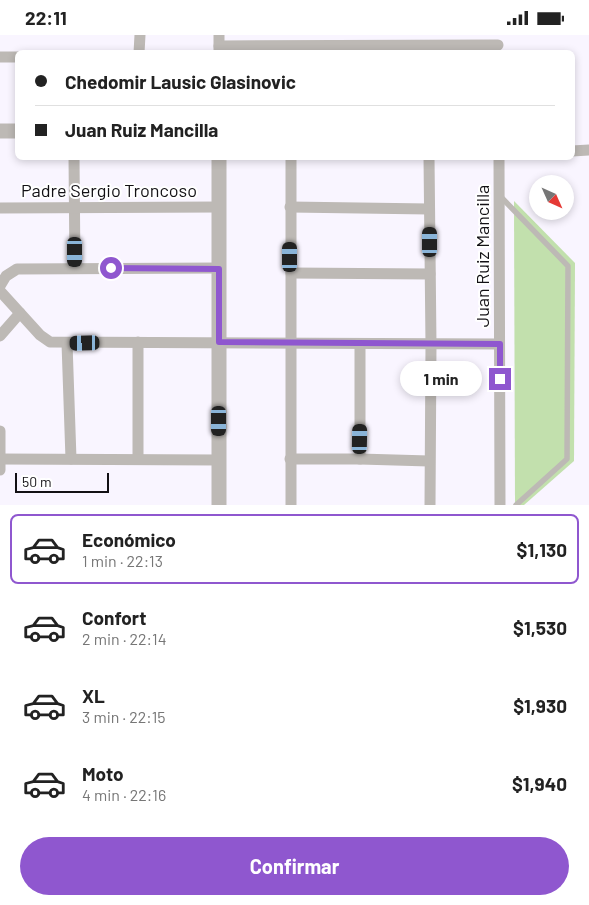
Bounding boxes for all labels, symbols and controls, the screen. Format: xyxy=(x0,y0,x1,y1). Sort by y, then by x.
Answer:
text: 22:11 xyxy=(25,6,67,29)
text: Chedomir Lausic Glasinovic xyxy=(65,70,296,93)
text: Juan Ruiz Mancilla xyxy=(65,118,218,141)
north arrow xyxy=(529,175,574,220)
map controls xyxy=(529,175,574,220)
street label: Padre Sergio Troncoso xyxy=(21,179,197,201)
street label: Juan Ruiz Mancilla xyxy=(471,185,493,327)
car xyxy=(422,227,437,257)
car xyxy=(67,237,82,267)
car xyxy=(282,242,297,272)
route start xyxy=(100,257,122,279)
car xyxy=(69,335,100,351)
callout: 1 min xyxy=(400,361,482,397)
route end xyxy=(489,368,511,390)
text: 1 min xyxy=(423,369,459,388)
car xyxy=(211,406,226,436)
car xyxy=(352,424,367,454)
scale bar xyxy=(15,470,109,493)
text: 50 m xyxy=(22,473,51,490)
icon: car xyxy=(22,527,67,572)
text: Económico xyxy=(82,528,176,551)
text: $1,130 xyxy=(517,538,567,561)
text: 1 min · 22:13 xyxy=(82,551,163,570)
icon: car xyxy=(22,605,67,650)
text: Confort xyxy=(82,606,146,629)
text: $1,530 xyxy=(513,616,567,639)
text: 2 min · 22:14 xyxy=(82,629,166,648)
icon: car xyxy=(22,683,67,728)
text: XL xyxy=(82,684,105,707)
text: $1,930 xyxy=(513,694,567,717)
text: 3 min · 22:15 xyxy=(82,707,166,726)
icon: car xyxy=(22,761,67,806)
text: Moto xyxy=(82,762,124,785)
text: $1,940 xyxy=(512,772,567,795)
text: 4 min · 22:16 xyxy=(82,785,166,804)
button: Confirmar xyxy=(20,837,569,895)

